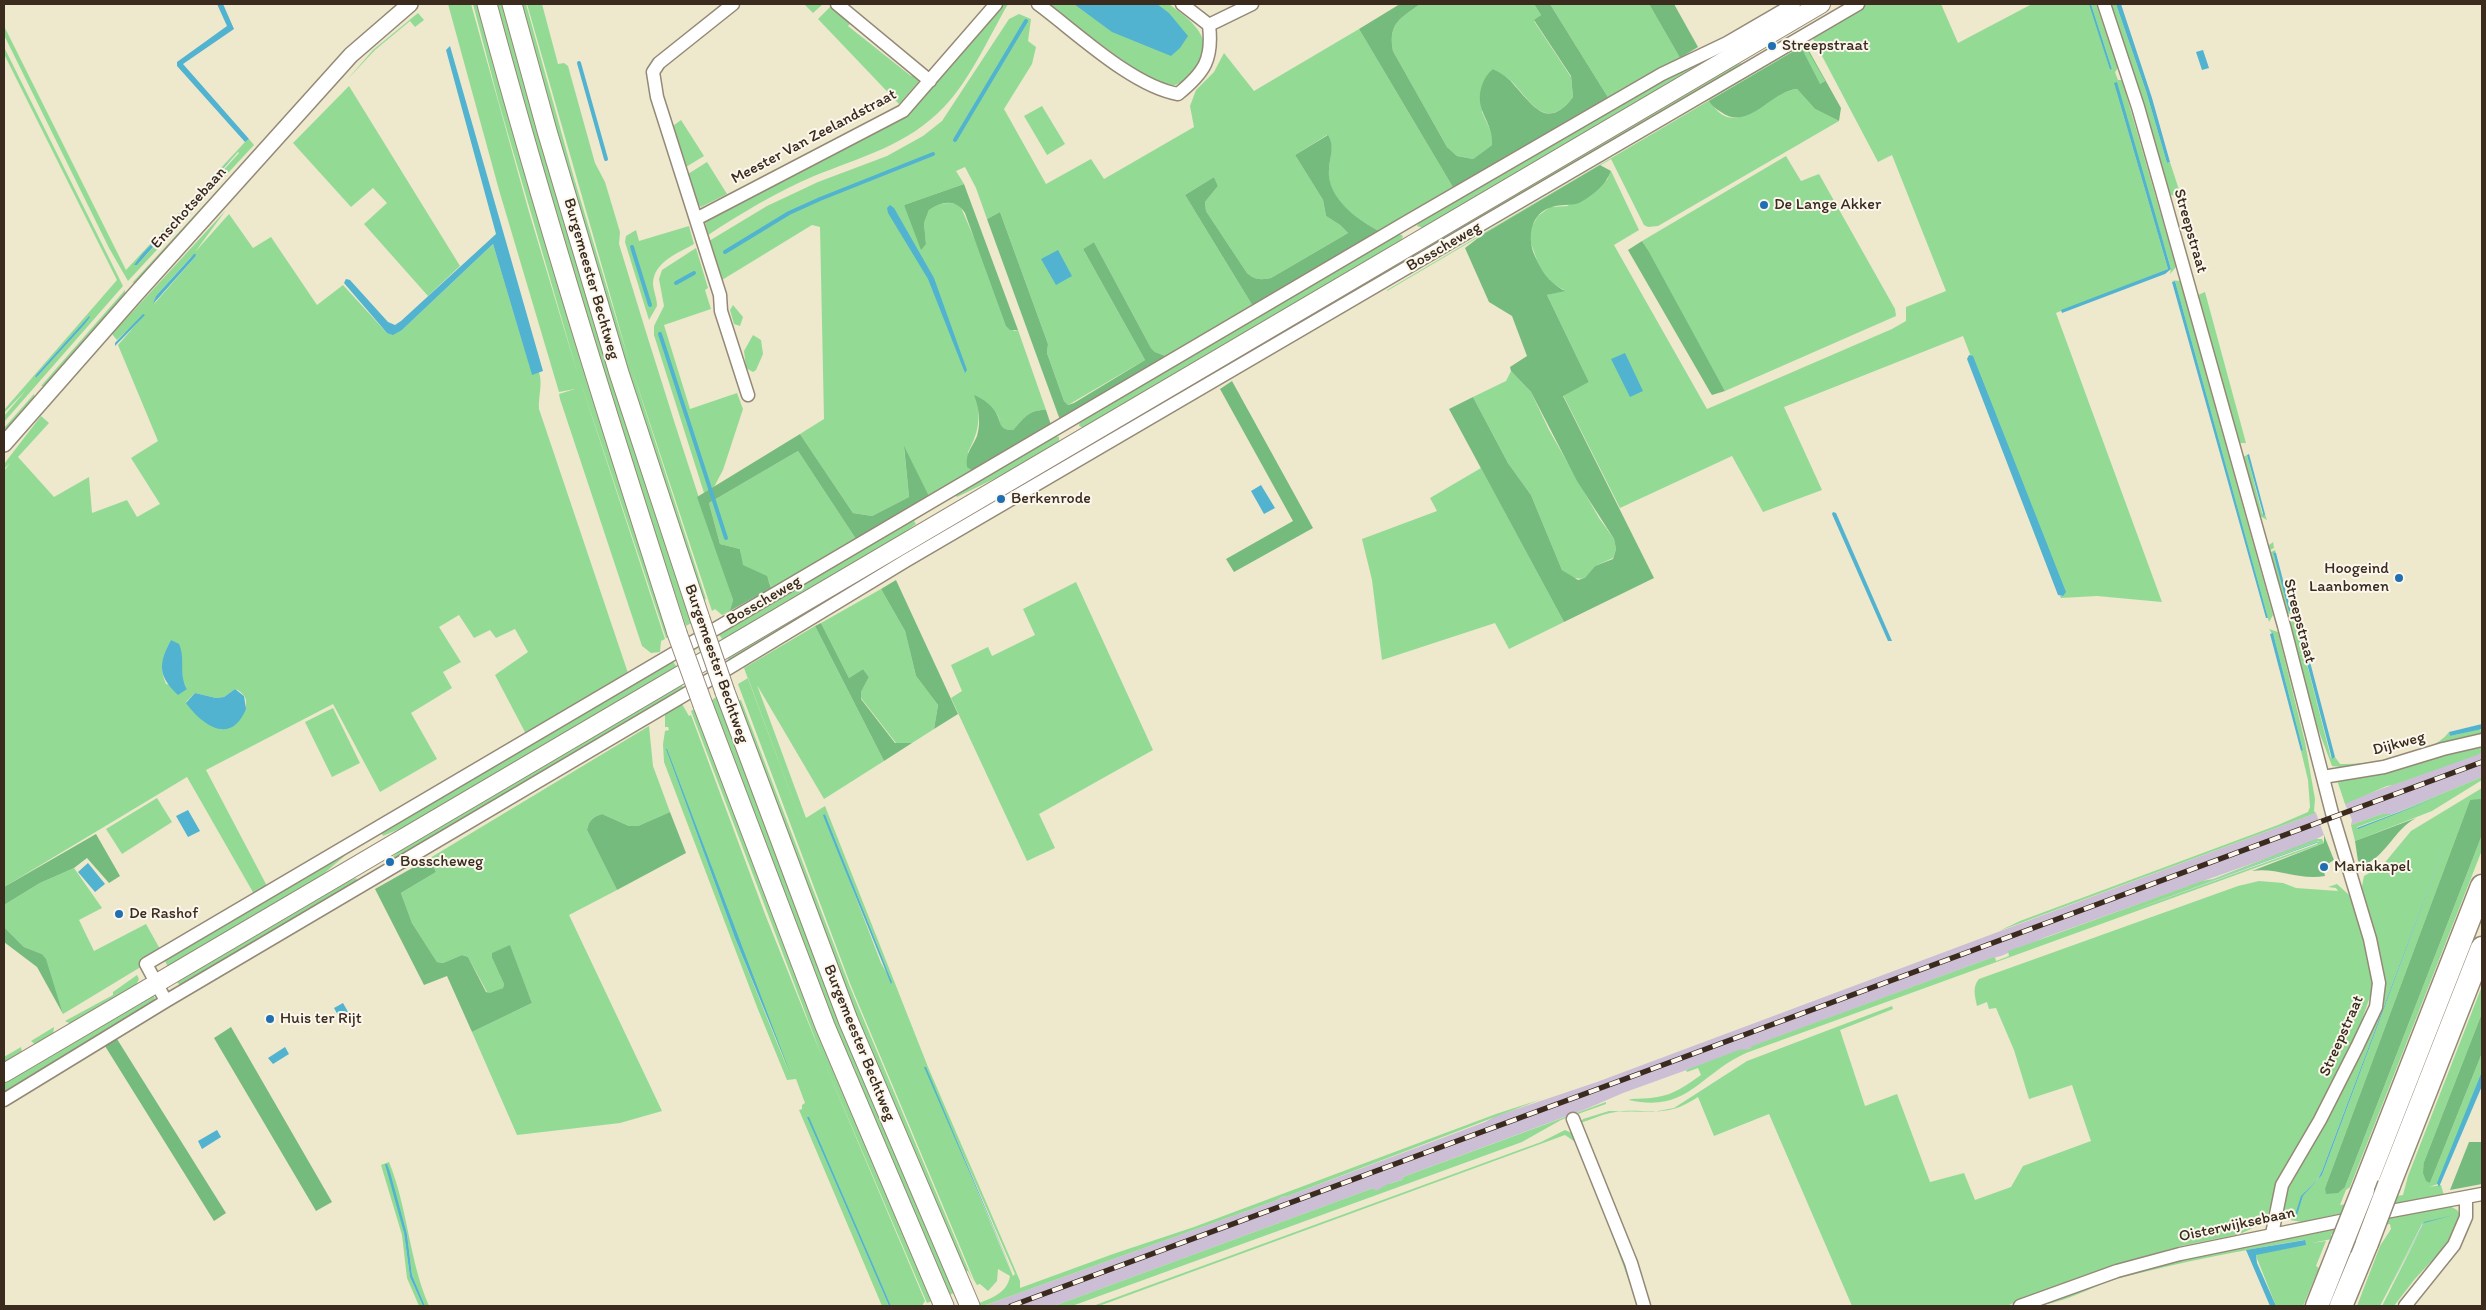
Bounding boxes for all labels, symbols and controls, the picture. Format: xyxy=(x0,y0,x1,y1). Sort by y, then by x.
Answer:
place label: Streepstraat xyxy=(1782,36,1869,56)
marker: Streepstraat xyxy=(1766,40,1778,52)
street label: Meester Van Zeelandstraat xyxy=(728,85,900,189)
street label: Enschotsebaan xyxy=(147,163,231,253)
street label: Streepstraat xyxy=(2169,187,2211,275)
place label: De Lange Akker xyxy=(1774,195,1881,215)
street label: Burgemeester Bechtweg xyxy=(559,196,623,362)
marker: De Lange Akker xyxy=(1758,199,1770,211)
street label: Bosscheweg xyxy=(1403,218,1485,276)
place label: Berkenrode xyxy=(1011,489,1091,509)
marker: Berkenrode xyxy=(995,493,1007,505)
place label: Hoogeind Laanbomen xyxy=(2309,559,2389,597)
street label: Bosscheweg xyxy=(723,572,805,630)
marker: Hoogeind Laanbomen xyxy=(2393,572,2405,584)
street label: Streepstraat xyxy=(2278,577,2320,665)
street label: Burgemeester Bechtweg xyxy=(680,582,752,746)
street label: Dijkweg xyxy=(2371,728,2427,760)
place label: Bosscheweg xyxy=(400,852,483,872)
marker: Bosscheweg xyxy=(384,856,396,868)
place label: Mariakapel xyxy=(2334,857,2411,877)
marker: Mariakapel xyxy=(2318,861,2330,873)
place label: De Rashof xyxy=(129,904,198,924)
marker: De Rashof xyxy=(113,908,125,920)
street label: Burgemeester Bechtweg xyxy=(819,962,899,1124)
street label: Streepstraat xyxy=(2316,992,2368,1080)
place label: Huis ter Rijt xyxy=(280,1009,362,1029)
marker: Huis ter Rijt xyxy=(264,1013,276,1025)
street label: Oisterwijksebaan xyxy=(2177,1203,2297,1247)

